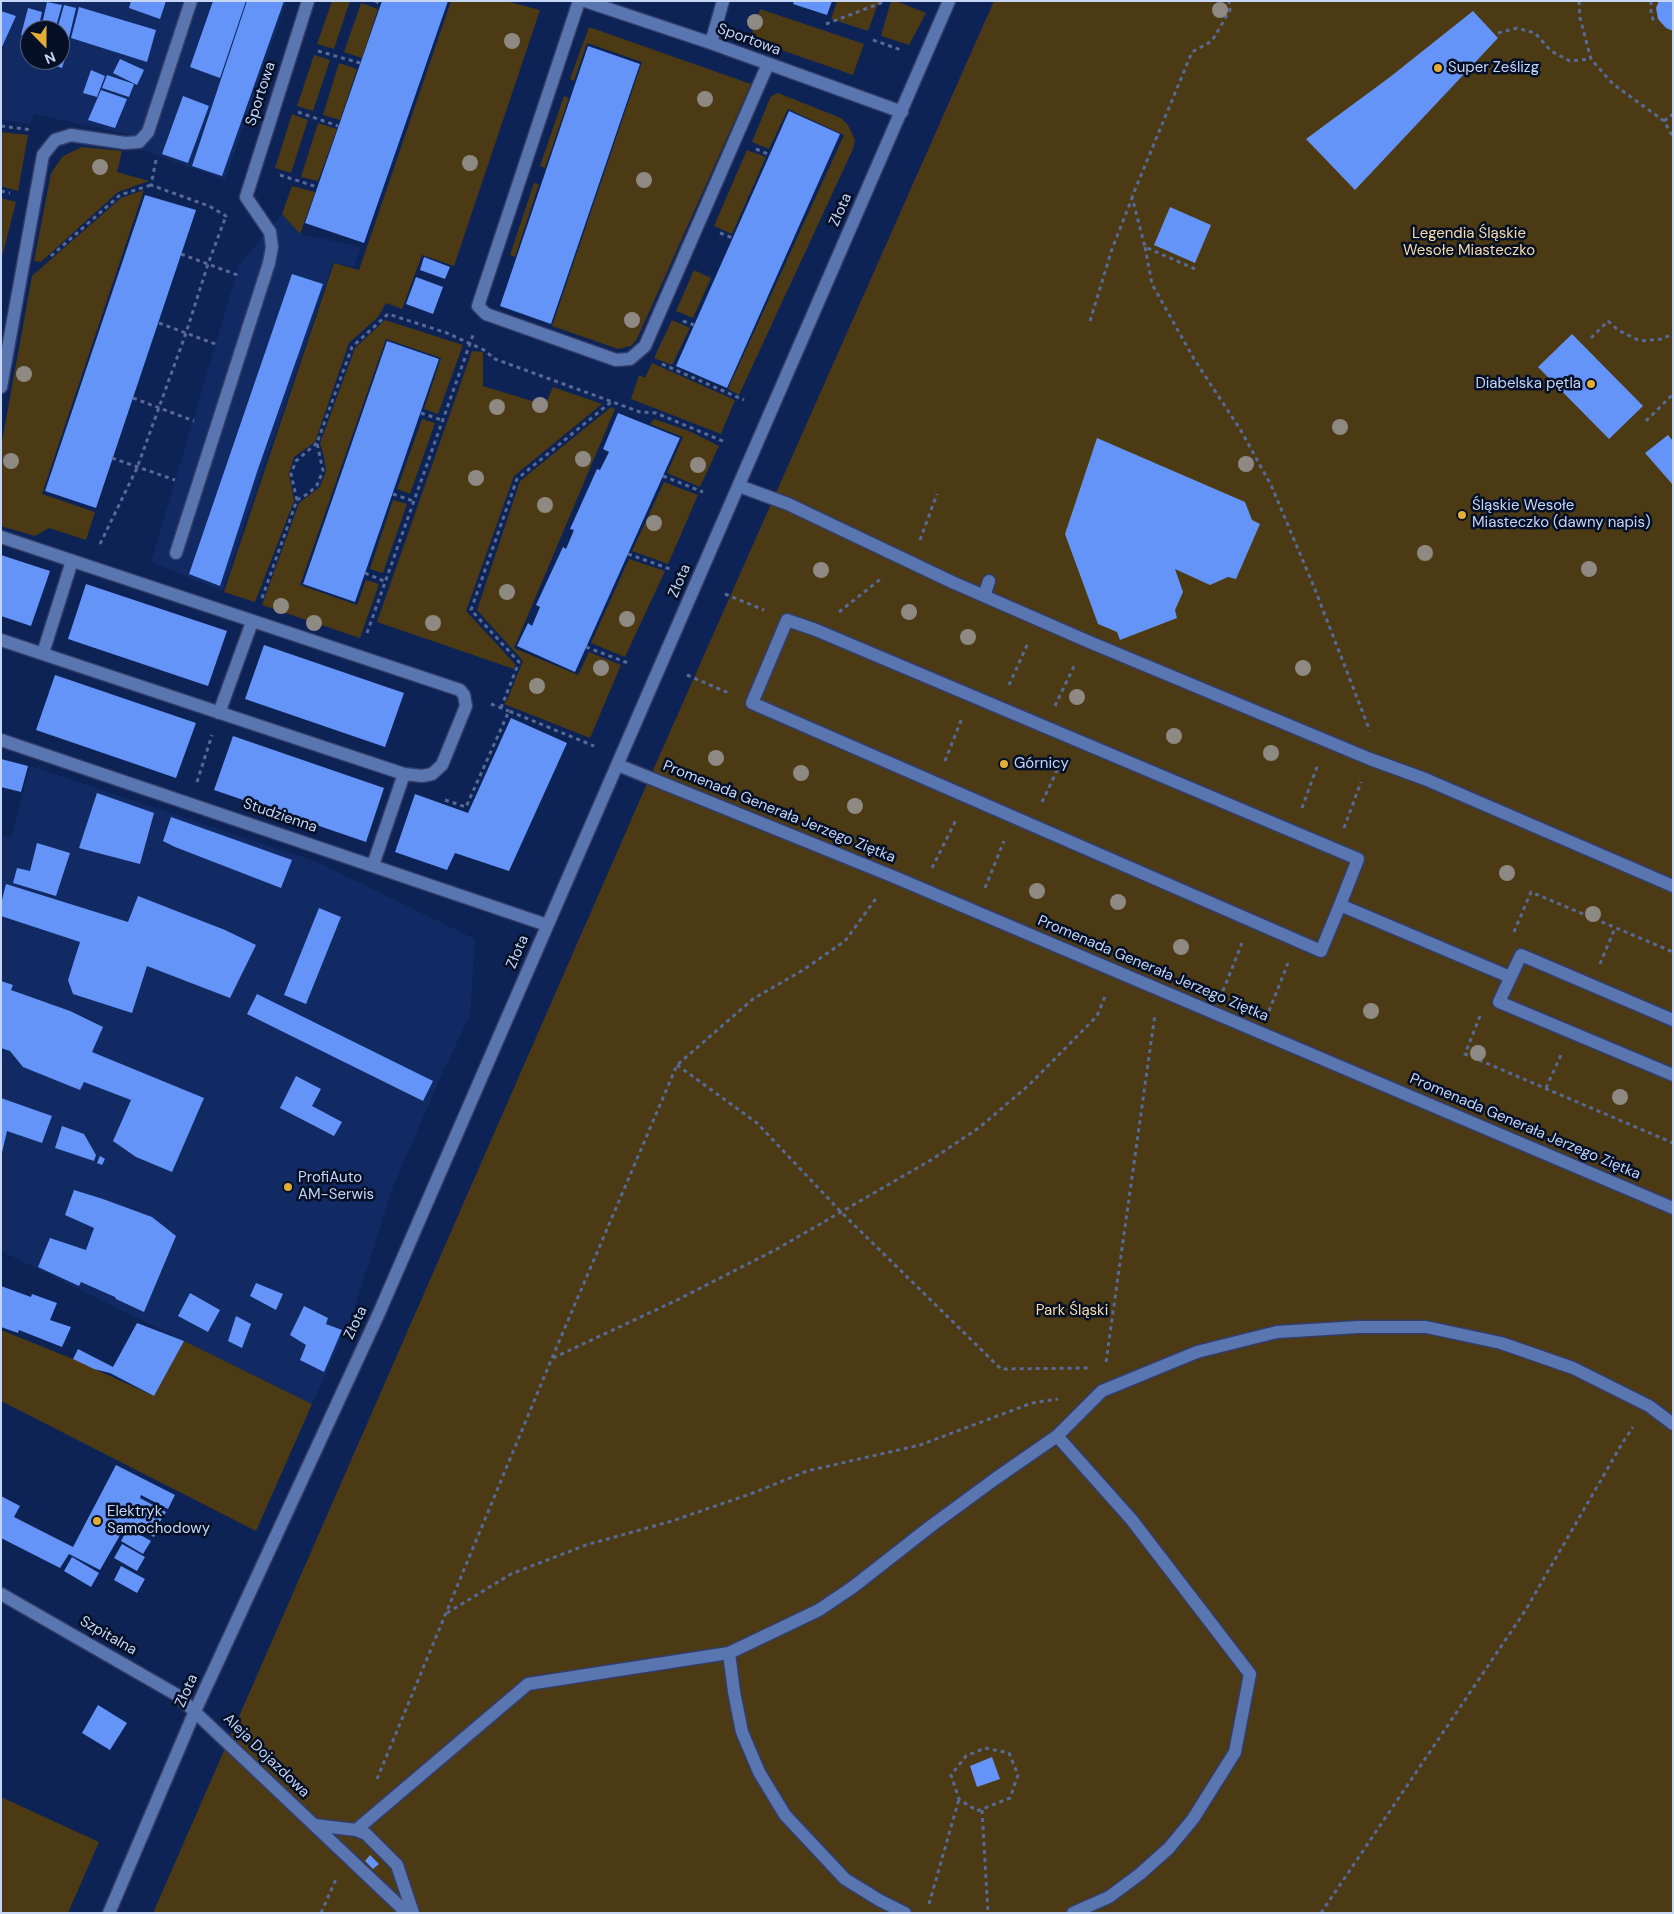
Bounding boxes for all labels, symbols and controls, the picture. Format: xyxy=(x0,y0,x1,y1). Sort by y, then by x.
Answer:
north arrow xyxy=(20,20,70,70)
street label: Sportowa xyxy=(715,20,783,60)
text: N xyxy=(42,48,58,68)
place label: Super Ześlizg xyxy=(1448,59,1539,77)
street label: Sportowa xyxy=(242,60,280,128)
marker: Super Ześlizg xyxy=(1432,62,1444,74)
street label: Złota xyxy=(826,191,856,229)
park label: Legendia Śląskie Wesołe Miasteczko xyxy=(1403,225,1535,260)
place label: Diabelska pętla xyxy=(1475,375,1581,393)
marker: Diabelska pętla xyxy=(1585,378,1597,390)
place label: Śląskie Wesołe Miasteczko (dawny napis) xyxy=(1472,497,1651,532)
marker: Śląskie Wesołe Miasteczko (dawny napis) xyxy=(1456,509,1468,521)
street label: Złota xyxy=(665,562,695,600)
place label: Górnicy xyxy=(1014,755,1069,773)
street label: Promenada Generała Jerzego Ziętka xyxy=(660,757,898,867)
marker: Górnicy xyxy=(998,758,1010,770)
street label: Studzienna xyxy=(241,795,319,837)
street label: Promenada Generała Jerzego Ziętka xyxy=(1035,912,1271,1026)
street label: Złota xyxy=(503,933,533,971)
street label: Promenada Generała Jerzego Ziętka xyxy=(1407,1070,1643,1184)
place label: ProfiAuto AM-Serwis xyxy=(298,1169,374,1204)
marker: ProfiAuto AM-Serwis xyxy=(282,1181,294,1193)
park label: Park Śląski xyxy=(1036,1302,1108,1320)
street label: Złota xyxy=(341,1304,371,1342)
place label: Elektryk Samochodowy xyxy=(107,1503,210,1538)
marker: Elektryk Samochodowy xyxy=(91,1515,103,1527)
street label: Szpitalna xyxy=(76,1613,140,1659)
street label: Złota xyxy=(172,1672,202,1710)
street label: Aleja Dojazdowa xyxy=(219,1710,313,1802)

